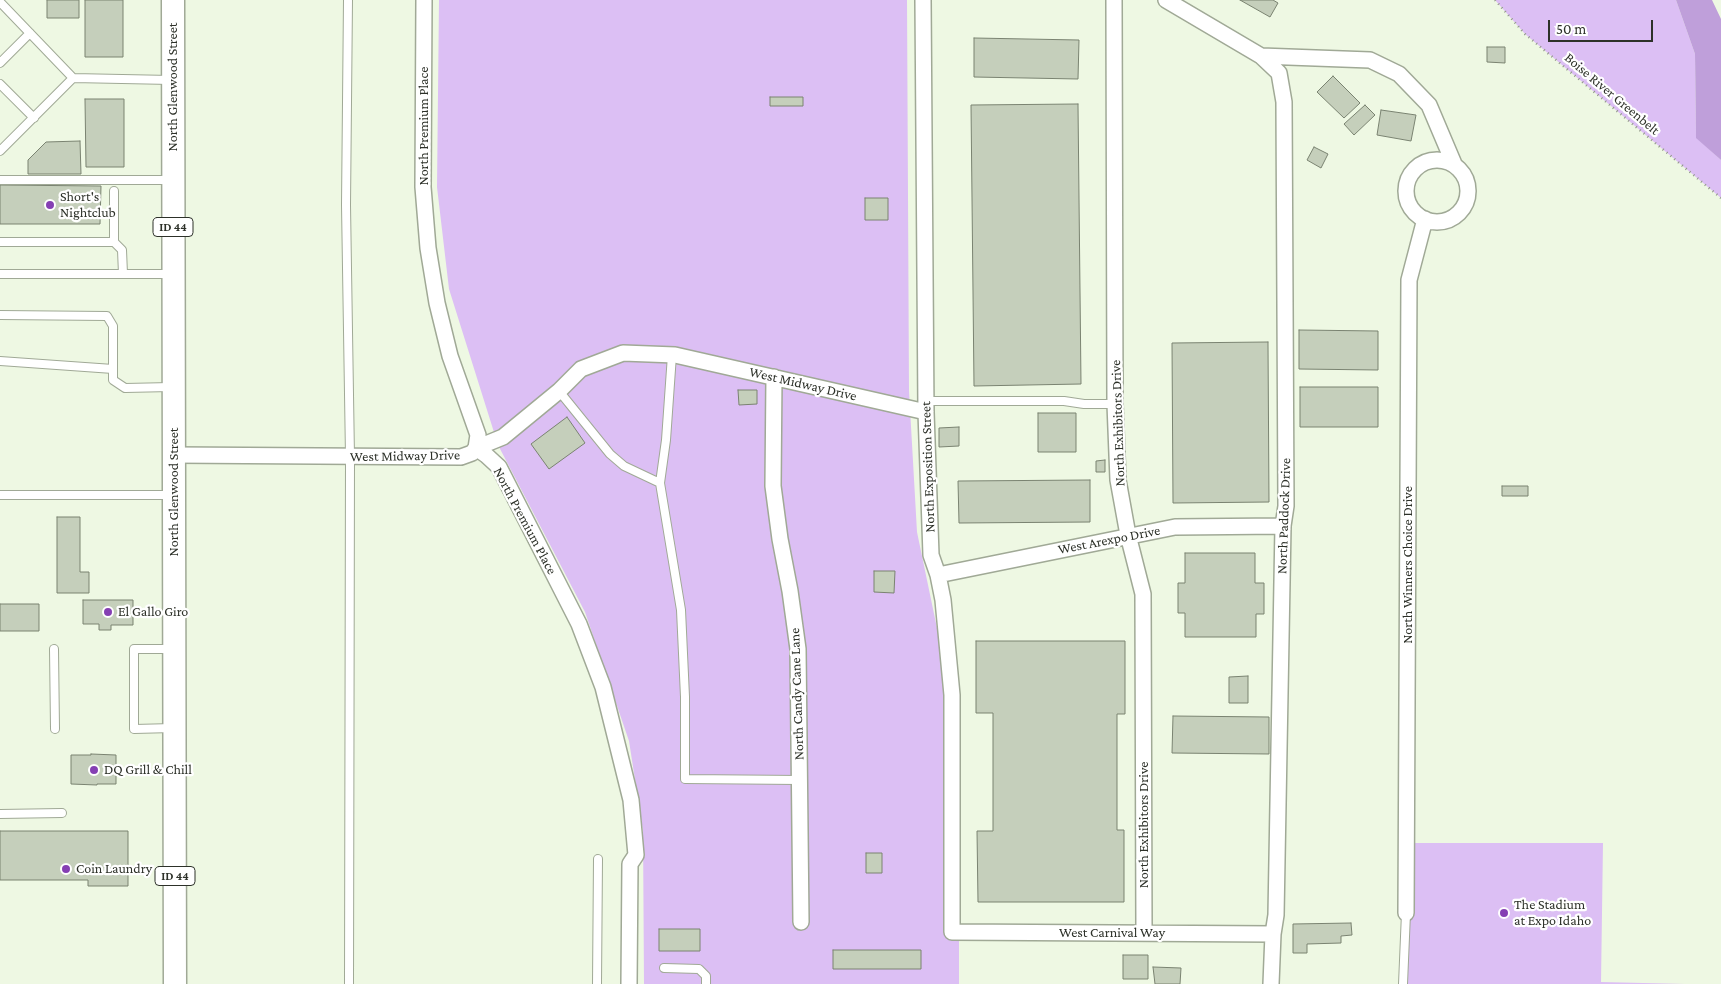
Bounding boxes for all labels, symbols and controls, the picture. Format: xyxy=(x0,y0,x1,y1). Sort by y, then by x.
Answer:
scale bar xyxy=(1551,10,1656,42)
text: 50 m xyxy=(1556,21,1586,37)
street label: North Glenwood Street xyxy=(165,23,181,151)
street label: Boise River Greenbelt xyxy=(1561,49,1663,139)
street label: North Premium Place xyxy=(416,67,432,185)
place label: Short's Nightclub xyxy=(60,189,116,222)
marker: Short's Nightclub xyxy=(44,199,56,211)
road number: ID 44 xyxy=(153,218,193,236)
street label: North Exhibitors Drive xyxy=(1107,359,1129,487)
street label: West Midway Drive xyxy=(748,363,858,405)
street label: North Exposition Street xyxy=(917,401,939,533)
street label: North Glenwood Street xyxy=(166,428,182,556)
street label: West Midway Drive xyxy=(350,447,460,465)
street label: North Paddock Drive xyxy=(1274,458,1294,574)
street label: North Premium Place xyxy=(490,465,560,577)
street label: North Winners Choice Drive xyxy=(1400,486,1416,644)
street label: West Arexpo Drive xyxy=(1056,522,1162,558)
place label: El Gallo Giro xyxy=(118,604,188,620)
marker: El Gallo Giro xyxy=(102,606,114,618)
street label: North Candy Cane Lane xyxy=(786,627,808,761)
place label: DQ Grill & Chill xyxy=(104,762,192,778)
street label: North Exhibitors Drive xyxy=(1136,762,1152,888)
marker: DQ Grill & Chill xyxy=(88,764,100,776)
place label: Coin Laundry xyxy=(76,861,152,877)
marker: Coin Laundry xyxy=(60,863,72,875)
road number: ID 44 xyxy=(155,866,195,886)
place label: The Stadium at Expo Idaho xyxy=(1514,897,1591,930)
marker: The Stadium at Expo Idaho xyxy=(1498,907,1510,919)
street label: West Carnival Way xyxy=(1059,925,1165,941)

